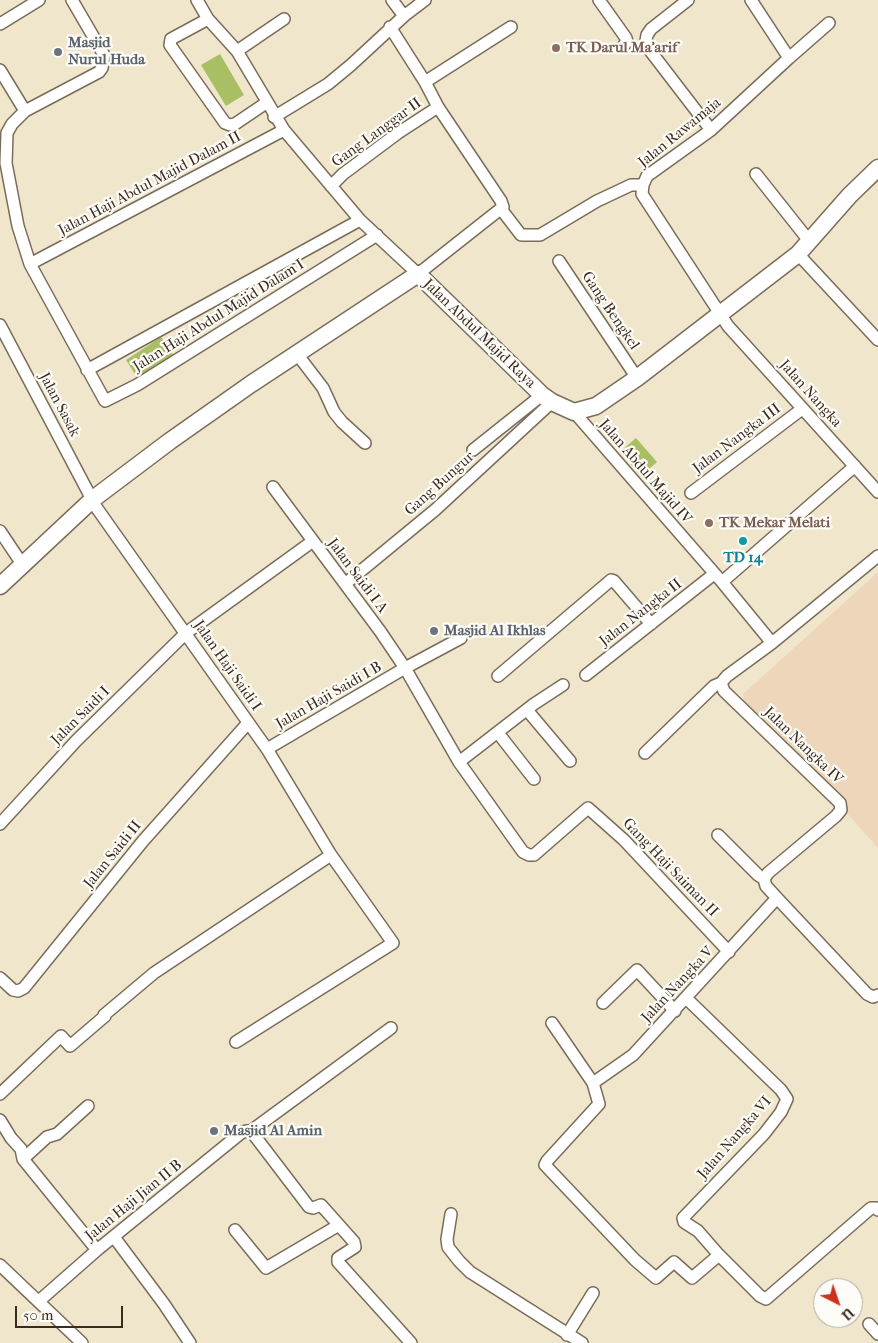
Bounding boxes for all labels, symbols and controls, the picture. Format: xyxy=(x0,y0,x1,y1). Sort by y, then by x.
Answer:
place label: Masjid Nurul Huda xyxy=(68,34,145,69)
place label: TK Darul Ma'arif xyxy=(566,39,677,57)
marker: TK Darul Ma'arif xyxy=(550,42,562,54)
marker: Masjid Nurul Huda xyxy=(52,46,64,58)
street label: Gang Langgar II xyxy=(329,94,425,172)
street label: Jalan Rawamaja xyxy=(635,94,725,172)
street label: Jalan Haji Abdul Majid Dalam II xyxy=(56,128,244,240)
street label: Jalan Haji Abdul Majid Dalam I xyxy=(130,256,308,376)
street label: Gang Bengkel xyxy=(577,268,643,354)
street label: Jalan Abdul Majid Raya xyxy=(419,276,539,392)
street label: Jalan Nangka xyxy=(775,357,845,431)
street label: Jalan Sasak xyxy=(35,370,83,440)
street label: Jalan Nangka III xyxy=(690,400,784,478)
street label: Jalan Abdul Majid IV xyxy=(595,416,695,528)
street label: Gang Bungur xyxy=(401,448,479,520)
place label: TK Mekar Melati xyxy=(719,514,830,532)
marker: TK Mekar Melati xyxy=(703,517,715,529)
street label: Jalan Saidi I A xyxy=(323,535,391,617)
marker: TD 14 xyxy=(737,535,749,547)
place label: TD 14 xyxy=(724,549,762,567)
street label: Jalan Nangka II xyxy=(596,575,686,651)
street label: Jalan Haji Saidi I xyxy=(189,617,265,715)
place label: Masjid Al Ikhlas xyxy=(444,622,545,640)
marker: Masjid Al Ikhlas xyxy=(428,625,440,637)
street label: Jalan Haji Saidi I B xyxy=(273,658,385,734)
street label: Jalan Saidi I xyxy=(48,683,114,749)
street label: Jalan Nangka IV xyxy=(760,704,846,788)
street label: Gang Haji Saiman II xyxy=(618,815,722,921)
street label: Jalan Saidi II xyxy=(80,818,146,892)
street label: Jalan Nangka V xyxy=(638,943,718,1027)
street label: Jalan Nangka VI xyxy=(694,1093,776,1183)
place label: Masjid Al Amin xyxy=(224,1122,322,1140)
marker: Masjid Al Amin xyxy=(208,1125,220,1137)
street label: Jalan Haji Jian II B xyxy=(82,1157,186,1245)
north arrow xyxy=(813,1278,863,1328)
scale bar xyxy=(18,1296,125,1328)
text: U xyxy=(838,1304,857,1324)
text: 50 m xyxy=(23,1306,53,1324)

